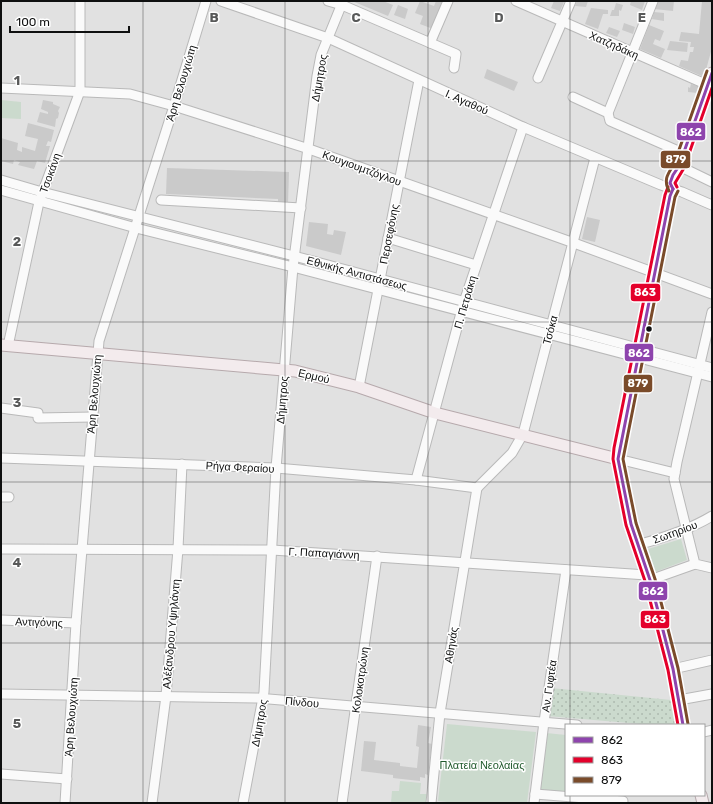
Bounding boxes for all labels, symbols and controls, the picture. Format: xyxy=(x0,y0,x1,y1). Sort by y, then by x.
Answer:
scale bar xyxy=(10,8,129,34)
text: B xyxy=(209,10,219,25)
text: C xyxy=(351,10,361,25)
text: D xyxy=(494,10,504,25)
text: E xyxy=(638,10,646,25)
text: 100 m xyxy=(16,15,50,29)
street label: Χατζηδάκη xyxy=(587,29,641,62)
street label: Άρη Βελουχιώτη xyxy=(164,43,199,123)
street label: Δήμητρος xyxy=(309,53,330,103)
text: 1 xyxy=(14,73,20,88)
street label: Ι. Αγαθού xyxy=(443,87,490,118)
line badge: 862 xyxy=(676,122,706,141)
text: 862 xyxy=(680,126,702,139)
street label: Κουγιουμτζόγλου xyxy=(321,148,403,189)
line badge: 879 xyxy=(660,150,691,169)
street label: Τσοκάνη xyxy=(37,151,64,195)
text: 879 xyxy=(666,153,686,166)
street label: Περσεφόνης xyxy=(377,203,402,265)
text: 2 xyxy=(13,234,21,249)
street label: Εθνικής Αντιστάσεως xyxy=(305,254,408,293)
street label: Π. Πετράκη xyxy=(452,274,479,330)
line badge: 863 xyxy=(630,283,661,302)
text: 863 xyxy=(634,286,656,299)
street label: Τσόκα xyxy=(540,313,561,346)
unlabelled marker xyxy=(644,324,654,334)
line badge: 862 xyxy=(624,343,654,362)
text: 862 xyxy=(628,347,650,360)
street label: Άρη Βελουχιώτη xyxy=(85,354,104,434)
street label: Ερμού xyxy=(297,367,331,386)
line badge: 879 xyxy=(623,374,653,393)
street label: Δήμητρος xyxy=(274,376,291,424)
text: 879 xyxy=(628,377,648,390)
text: 3 xyxy=(13,395,22,410)
street label: Ρήγα Φεραίου xyxy=(205,459,275,476)
street label: Σωτηρίου xyxy=(651,518,699,547)
street label: Γ. Παπαγιάννη xyxy=(288,545,360,562)
text: 4 xyxy=(13,555,22,570)
street label: Αλέξανδρου Υψηλάντη xyxy=(160,578,183,690)
line badge: 862 xyxy=(638,581,668,601)
text: 862 xyxy=(642,585,664,598)
line badge: 863 xyxy=(640,610,670,629)
text: 863 xyxy=(644,613,666,626)
street label: Αντιγόνης xyxy=(15,615,63,630)
street label: Αθηνάς xyxy=(442,626,461,664)
street label: Κολοκοτρώνη xyxy=(349,646,372,714)
street label: Αν. Γυφτέα xyxy=(539,658,560,713)
street label: Άρη Βελουχιώτη xyxy=(62,677,81,757)
street label: Πίνδου xyxy=(284,695,320,710)
street label: Δήμητρος xyxy=(249,698,270,748)
text: 5 xyxy=(13,716,21,731)
legend xyxy=(565,724,705,796)
text: 862 xyxy=(601,733,623,747)
text: 863 xyxy=(601,753,623,767)
park label: Πλατεία Νεολαίας xyxy=(440,759,524,772)
text: 879 xyxy=(601,773,622,787)

